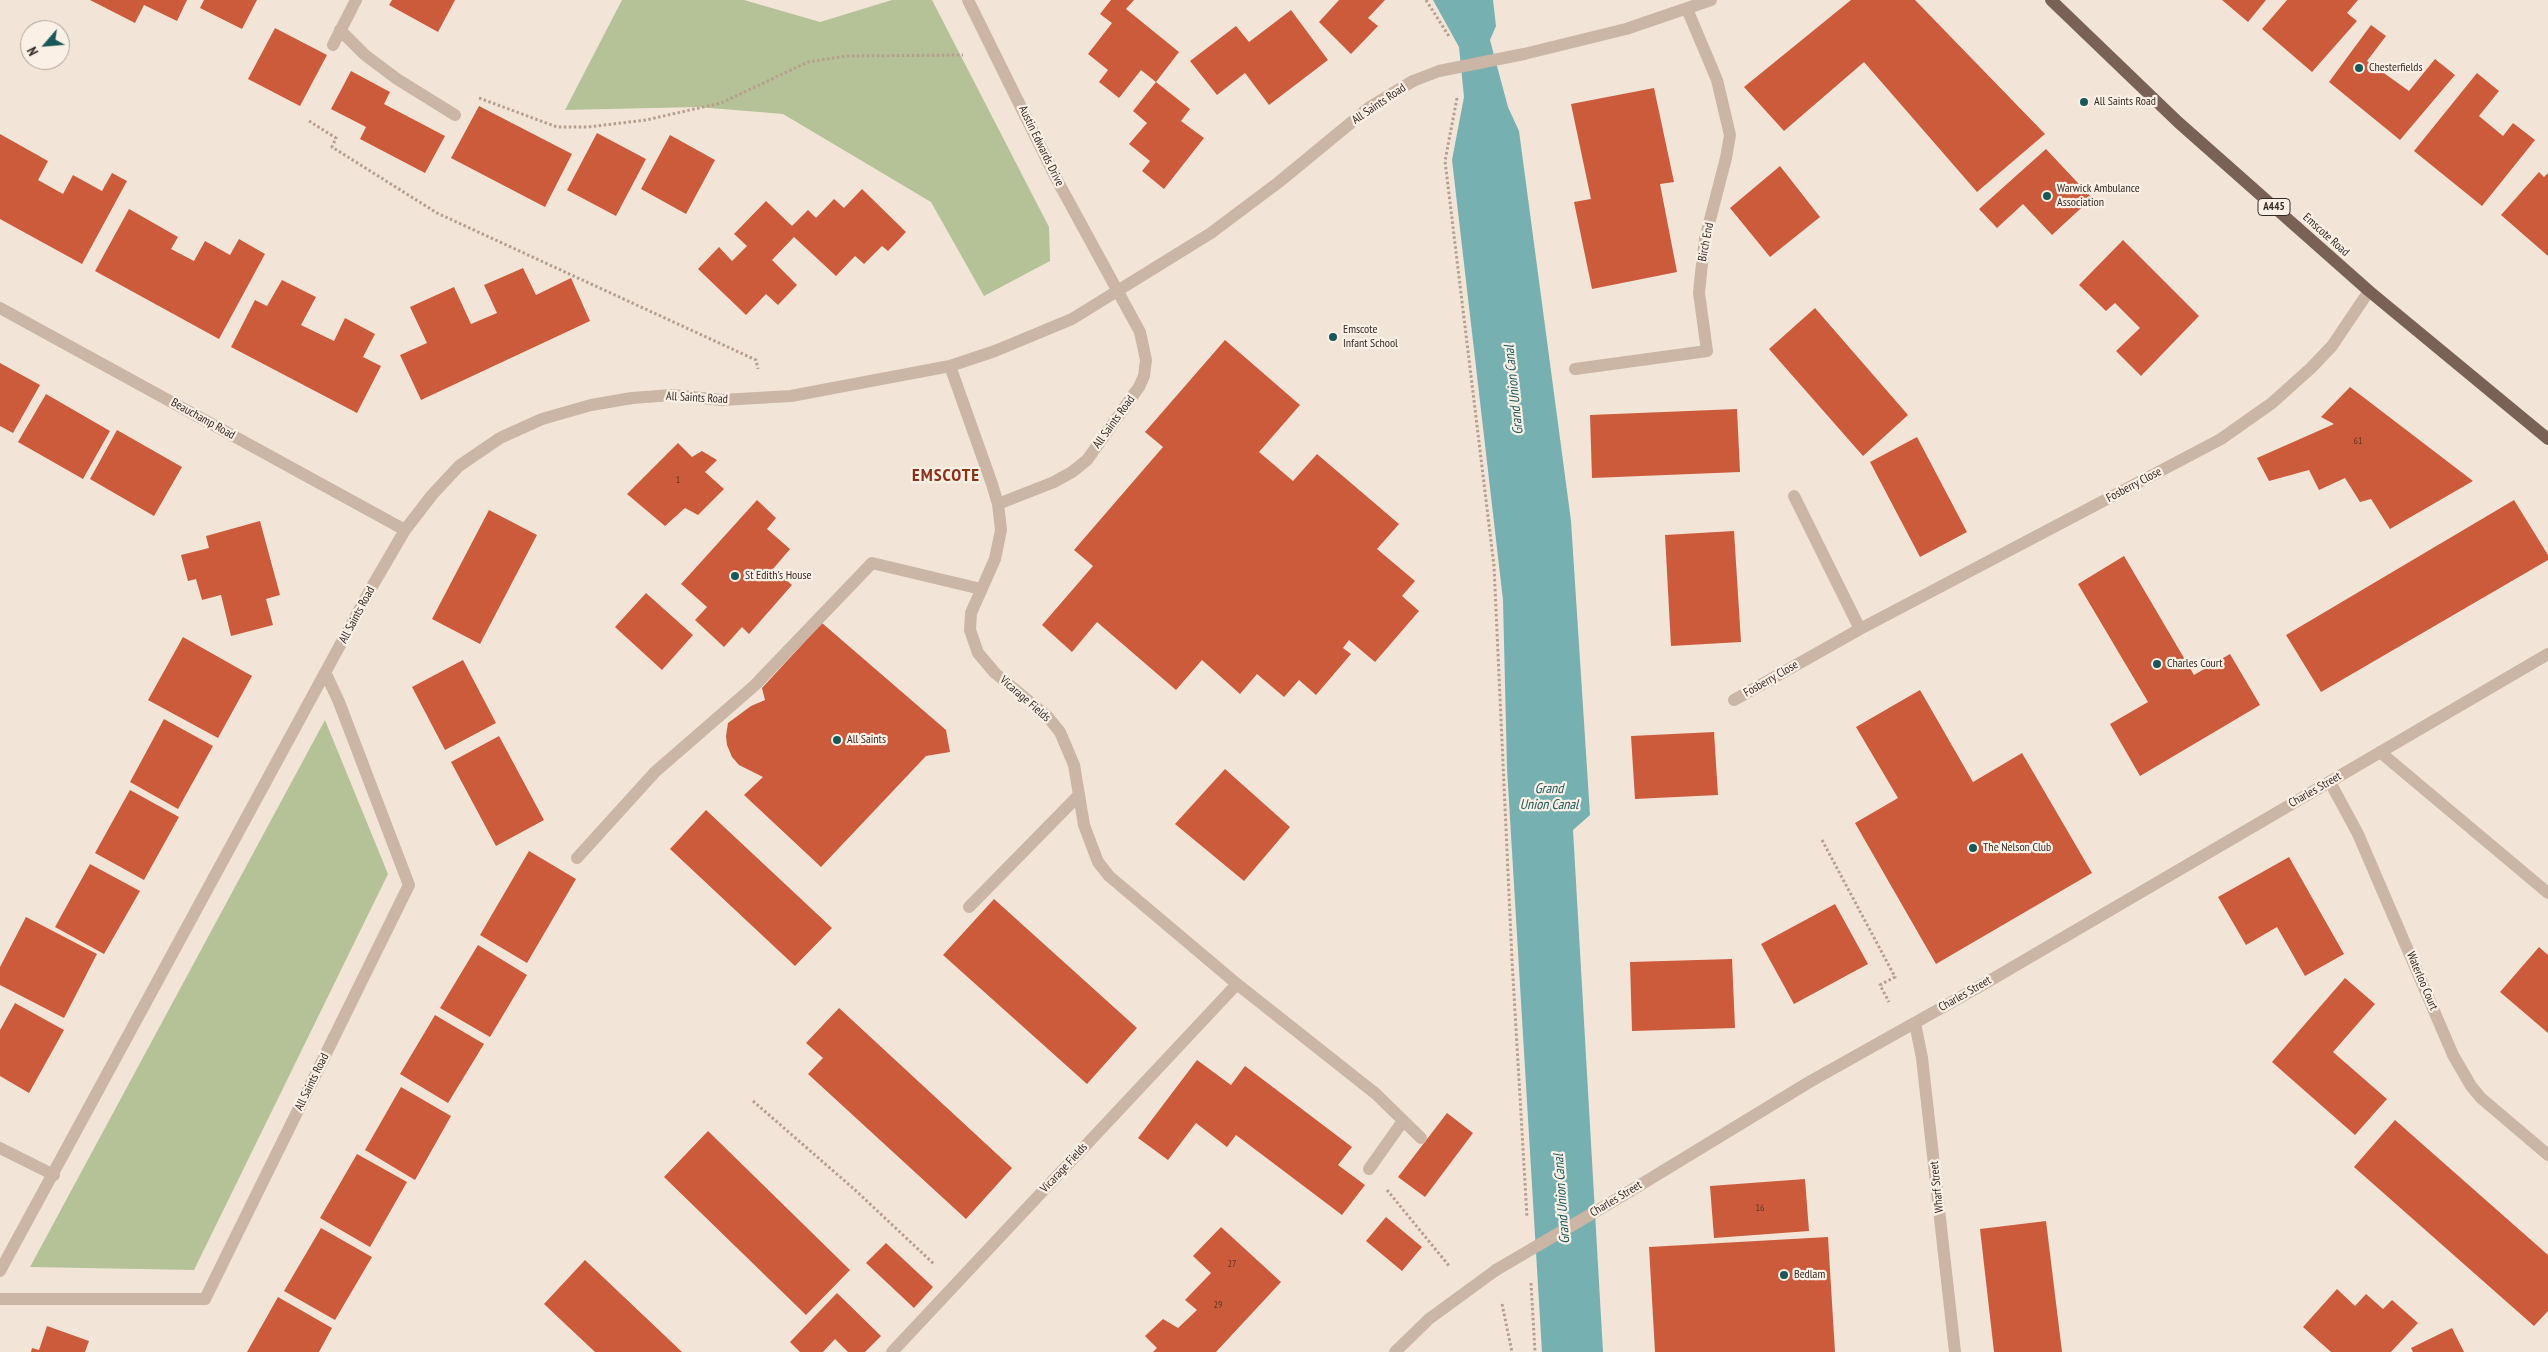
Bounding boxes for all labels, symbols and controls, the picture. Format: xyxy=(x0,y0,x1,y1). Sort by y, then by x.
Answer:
north arrow xyxy=(20,20,70,70)
text: N xyxy=(23,44,42,59)
place label: Chesterfields xyxy=(2369,61,2422,75)
marker: Chesterfields xyxy=(2353,62,2365,74)
street label: All Saints Road xyxy=(1349,81,1409,127)
place label: All Saints Road xyxy=(2094,95,2156,109)
marker: All Saints Road xyxy=(2078,96,2090,108)
street label: Austin Edwards Drive xyxy=(1015,103,1067,189)
place label: Warwick Ambulance Association xyxy=(2057,182,2140,210)
marker: Warwick Ambulance Association xyxy=(2041,190,2053,202)
road number: A445 xyxy=(2258,198,2290,216)
street label: Emscote Road xyxy=(2300,210,2352,260)
street label: Birch End xyxy=(1695,221,1717,263)
place label: Emscote Infant School xyxy=(1343,323,1398,351)
marker: Emscote Infant School xyxy=(1327,331,1339,343)
water label: Grand Union Canal xyxy=(1501,344,1527,436)
street label: All Saints Road xyxy=(666,389,728,407)
street label: All Saints Road xyxy=(1090,393,1138,451)
street label: Beauchamp Road xyxy=(168,395,238,443)
house number: 61 xyxy=(2354,435,2362,447)
street label: Fosberry Close xyxy=(2104,464,2164,506)
district label: EMSCOTE xyxy=(911,465,981,487)
house number: 1 xyxy=(676,474,680,486)
place label: St Edith's House xyxy=(745,569,811,583)
marker: St Edith's House xyxy=(729,570,741,582)
street label: All Saints Road xyxy=(336,584,378,646)
place label: Charles Court xyxy=(2167,657,2223,671)
street label: Fosberry Close xyxy=(1741,658,1801,700)
marker: Charles Court xyxy=(2151,658,2163,670)
street label: Vicarage Fields xyxy=(997,673,1053,725)
place label: All Saints xyxy=(847,733,886,747)
marker: All Saints xyxy=(831,734,843,746)
street label: Charles Street xyxy=(2286,769,2344,811)
water label: Grand Union Canal xyxy=(1520,781,1578,814)
place label: The Nelson Club xyxy=(1983,841,2051,855)
marker: The Nelson Club xyxy=(1967,842,1979,854)
street label: Waterloo Court xyxy=(2403,950,2441,1012)
street label: Charles Street xyxy=(1936,973,1994,1015)
street label: All Saints Road xyxy=(292,1051,332,1113)
street label: Vicarage Fields xyxy=(1037,1140,1091,1196)
water label: Grand Union Canal xyxy=(1550,1154,1574,1244)
street label: Wharf Street xyxy=(1927,1160,1947,1214)
street label: Charles Street xyxy=(1587,1178,1645,1220)
house number: 16 xyxy=(1756,1202,1764,1214)
house number: 27 xyxy=(1228,1258,1236,1270)
place label: Bedlam xyxy=(1794,1268,1825,1282)
marker: Bedlam xyxy=(1778,1269,1790,1281)
house number: 29 xyxy=(1214,1299,1222,1311)

